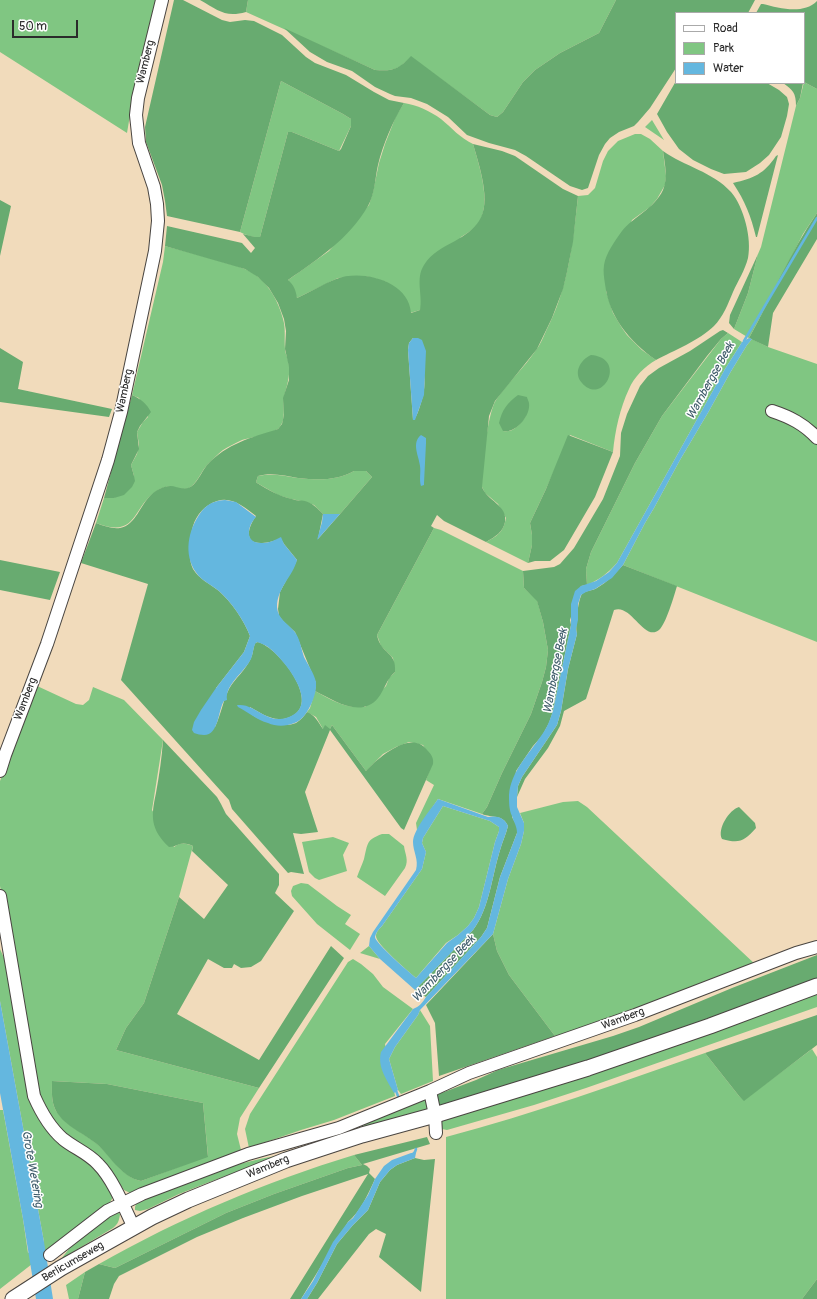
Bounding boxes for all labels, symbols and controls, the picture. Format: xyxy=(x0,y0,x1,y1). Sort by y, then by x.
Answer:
scale bar xyxy=(14,12,80,38)
legend xyxy=(675,12,805,84)
text: 50 m xyxy=(19,19,47,34)
text: Road xyxy=(713,21,738,36)
street label: Wamberg xyxy=(134,39,158,85)
text: Park xyxy=(713,41,734,56)
text: Water xyxy=(713,61,744,76)
water label: Wambergse Beek xyxy=(684,340,738,422)
street label: Wamberg xyxy=(114,368,136,414)
water label: Wambergse Beek xyxy=(541,627,571,715)
street label: Wamberg xyxy=(12,676,40,722)
water label: Wambergse Beek xyxy=(409,933,479,1005)
street label: Wamberg xyxy=(600,1005,646,1033)
water label: Grote Wetering xyxy=(18,1129,46,1209)
street label: Wamberg xyxy=(245,1153,291,1181)
street label: Berlicumseweg xyxy=(40,1239,106,1285)

